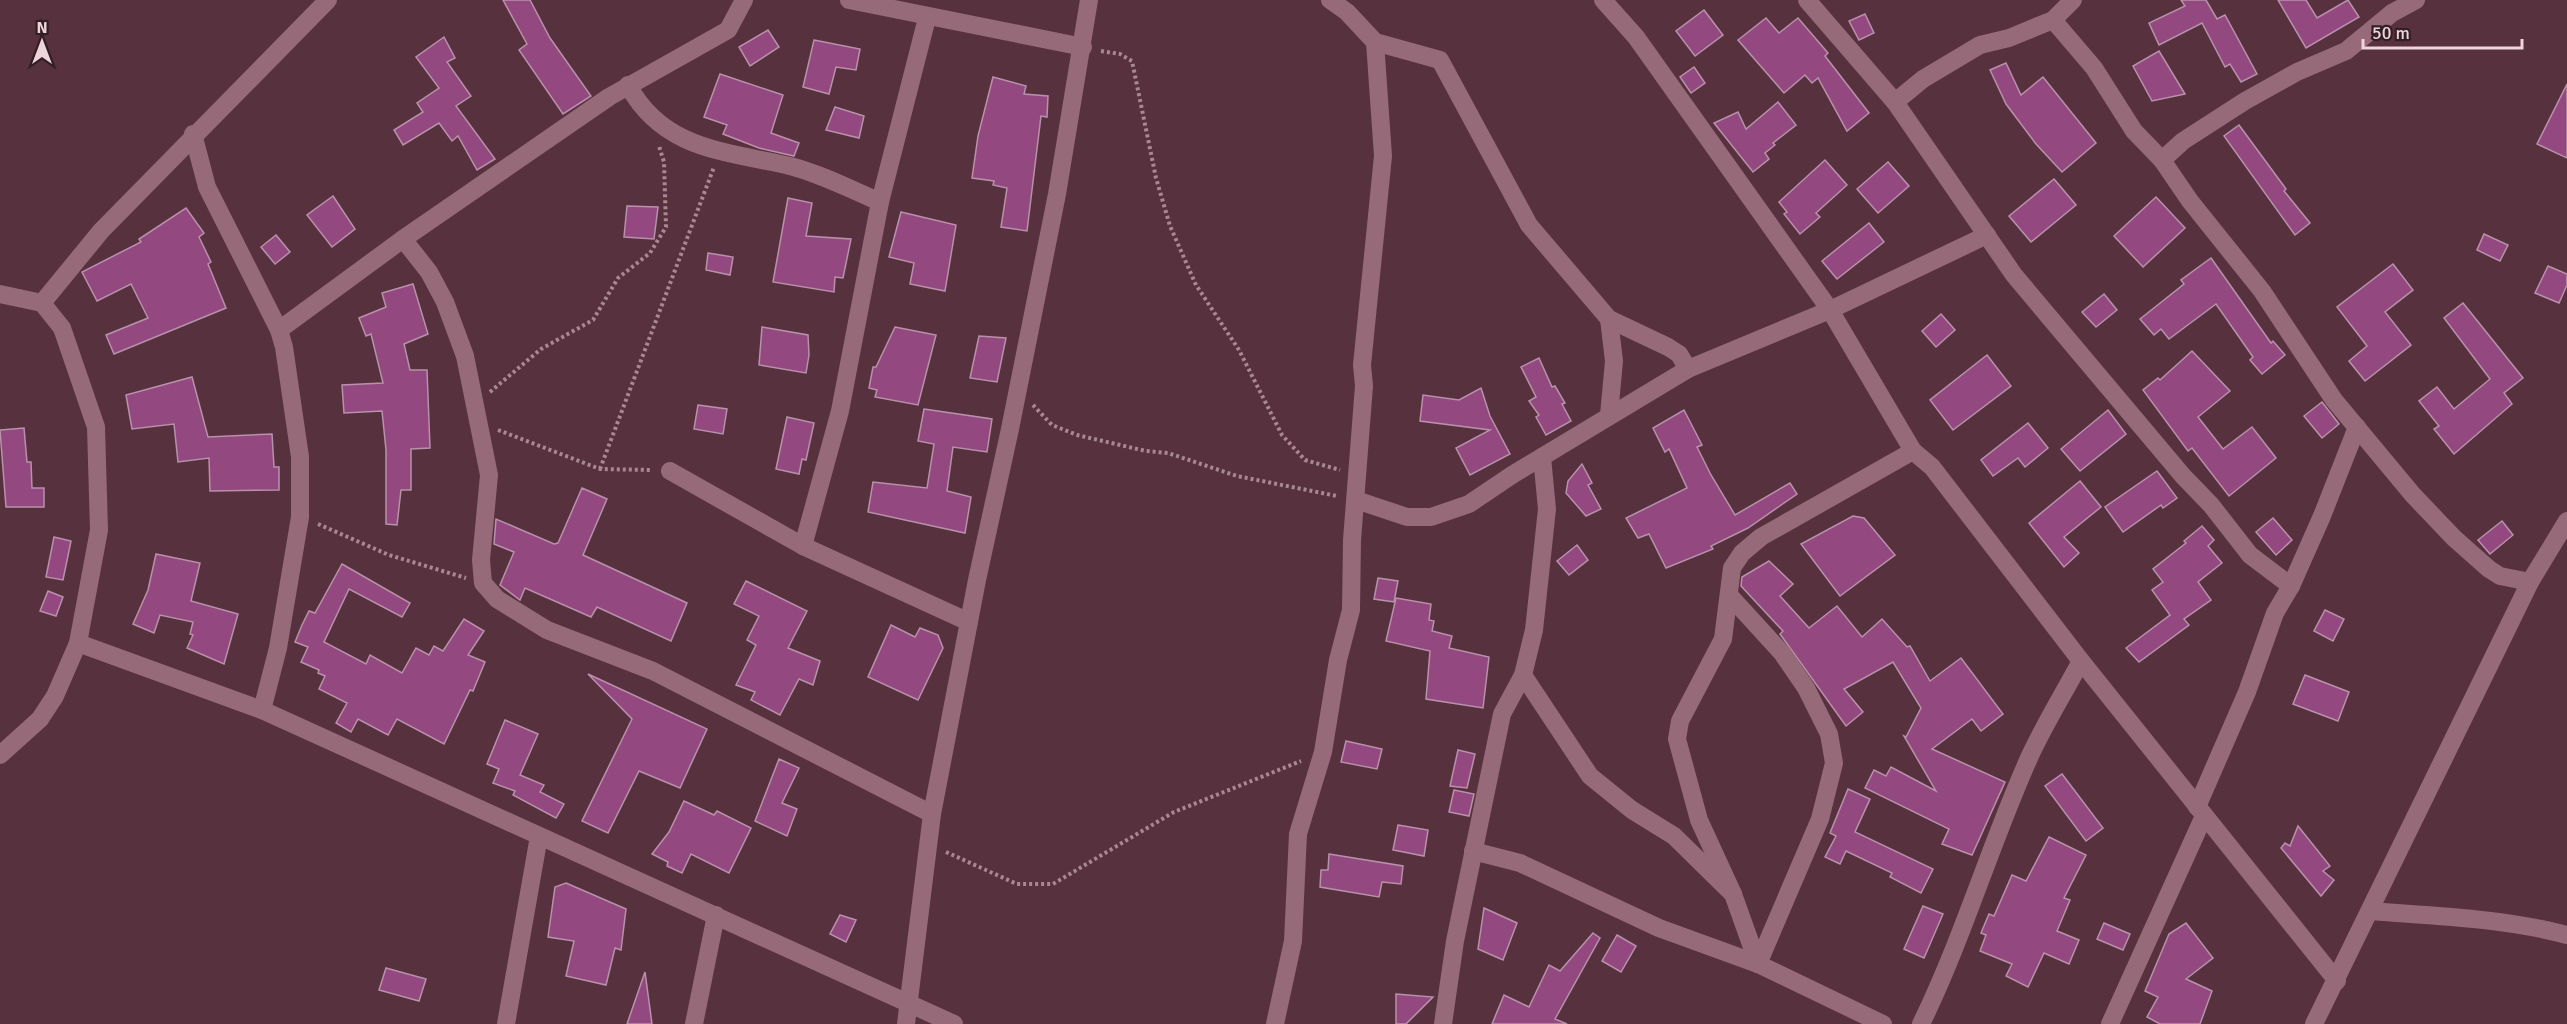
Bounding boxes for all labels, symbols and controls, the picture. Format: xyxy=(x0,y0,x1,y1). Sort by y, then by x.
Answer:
north arrow xyxy=(12,12,72,72)
scale bar xyxy=(2363,12,2522,50)
text: N xyxy=(36,18,48,38)
text: 50 m xyxy=(2372,22,2410,44)

